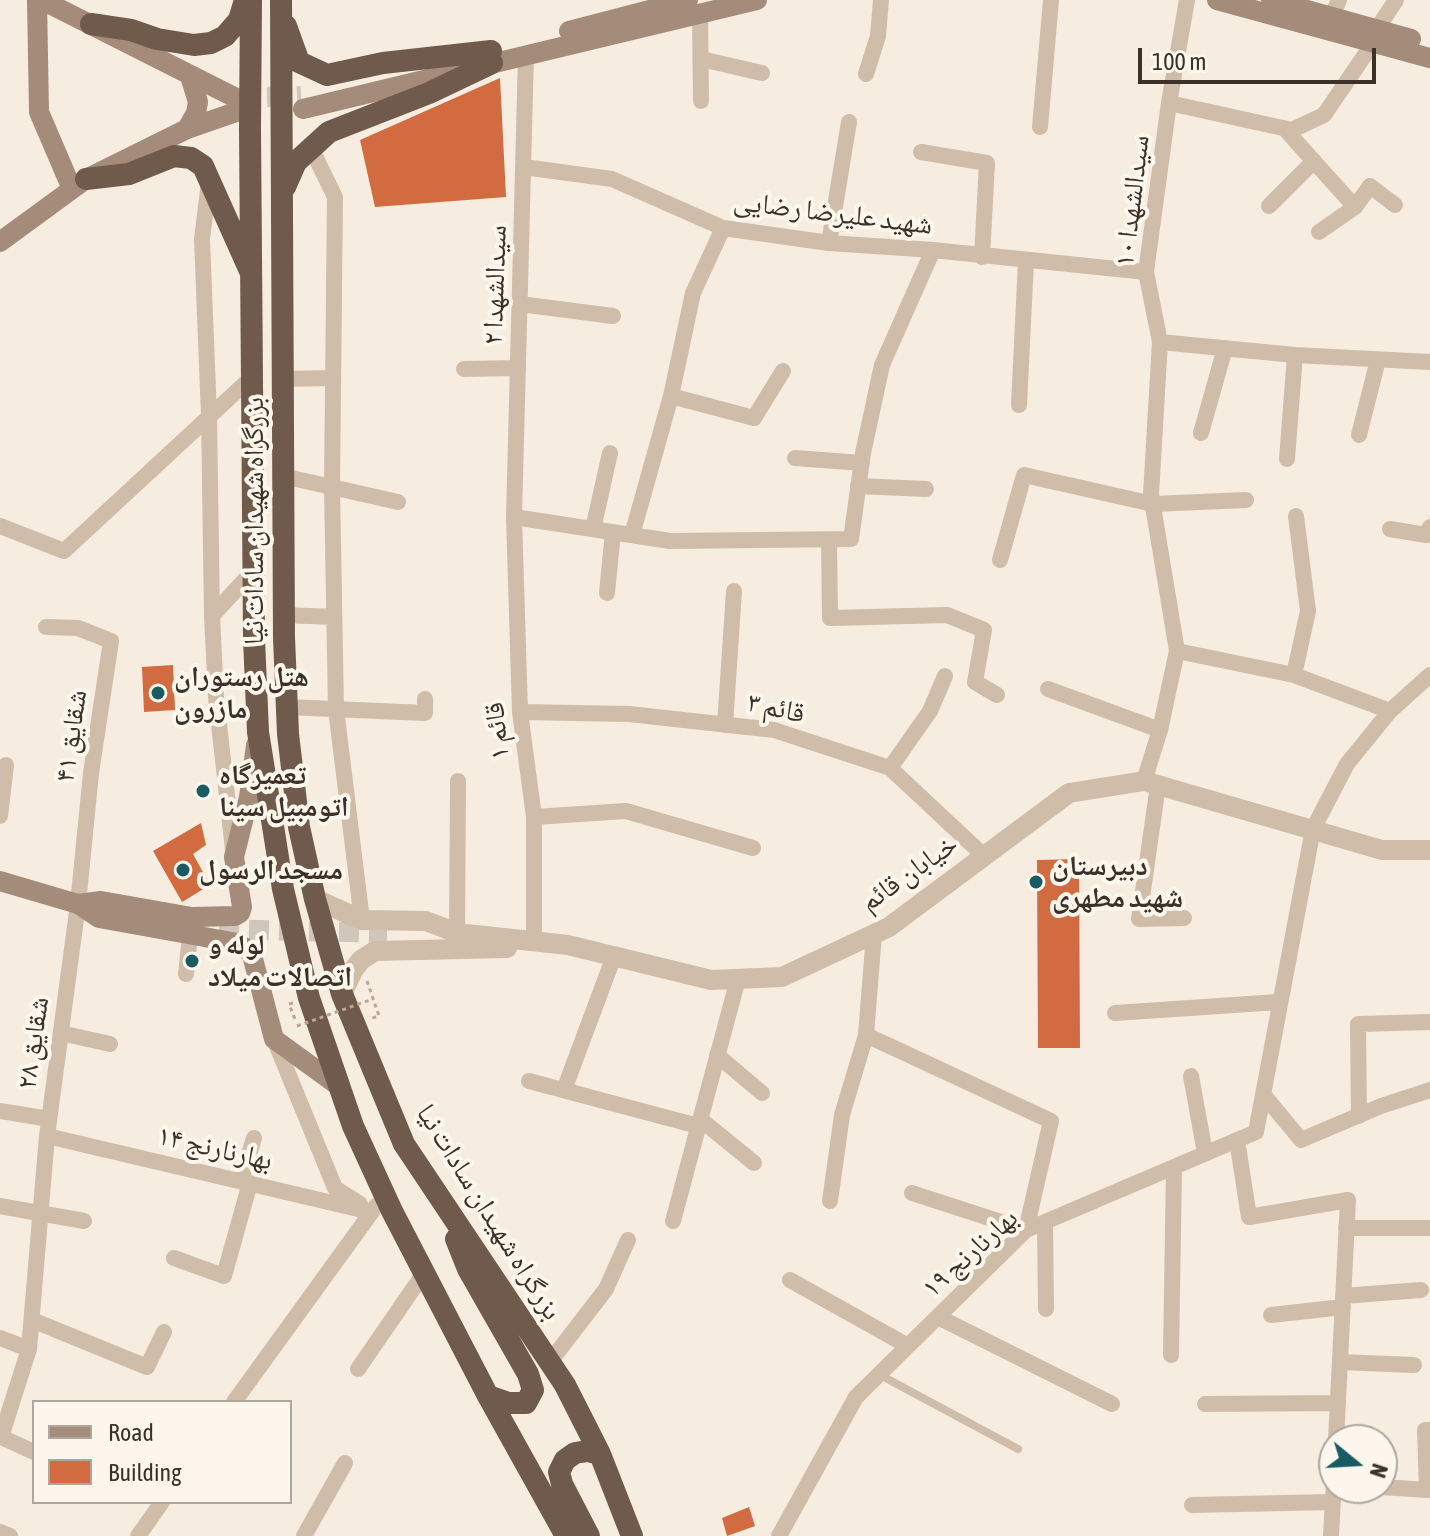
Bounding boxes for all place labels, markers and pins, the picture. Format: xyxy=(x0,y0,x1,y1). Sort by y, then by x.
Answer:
place label: هتل رستوران مازرون xyxy=(174,660,309,726)
marker: هتل رستوران مازرون xyxy=(149,684,167,702)
place label: تعمیرگاه اتومبیل سینا xyxy=(219,758,349,824)
marker: تعمیرگاه اتومبیل سینا xyxy=(194,782,212,800)
place label: دبیرستان شهید مطهری xyxy=(1052,849,1183,915)
place label: مسجد الرسول xyxy=(199,853,343,887)
marker: مسجد الرسول xyxy=(174,861,192,879)
marker: دبیرستان شهید مطهری xyxy=(1027,873,1045,891)
place label: لوله و اتصالات میلاد xyxy=(208,928,352,994)
marker: لوله و اتصالات میلاد xyxy=(183,952,201,970)

